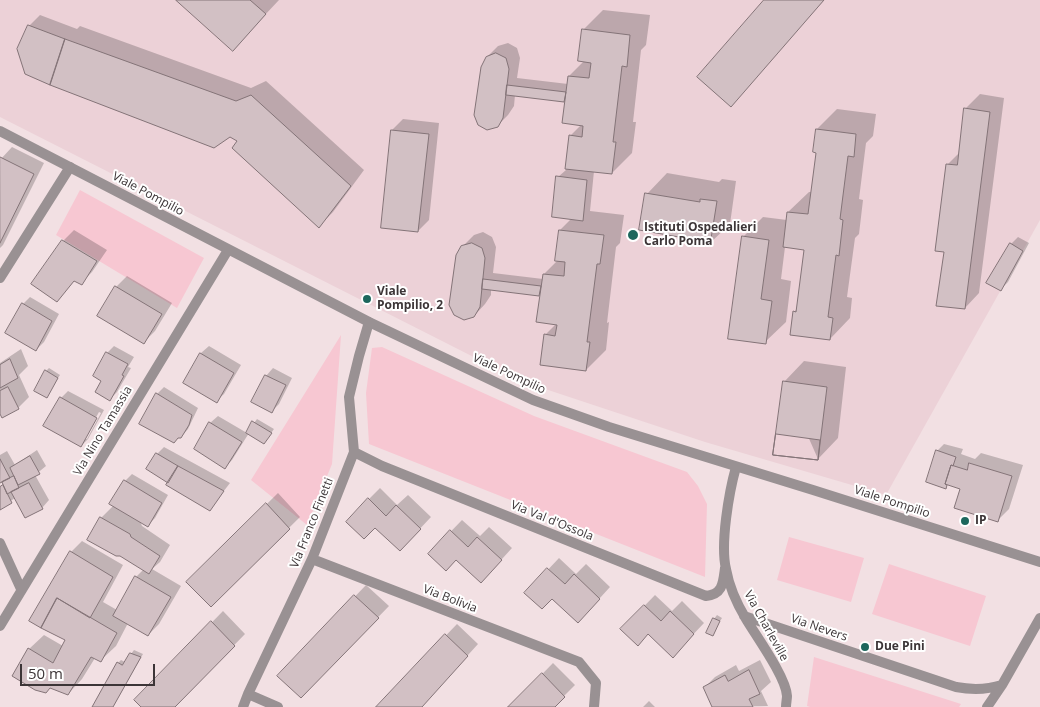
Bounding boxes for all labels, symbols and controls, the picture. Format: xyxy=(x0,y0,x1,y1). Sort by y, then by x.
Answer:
street label: Viale Pompilio xyxy=(110,169,186,219)
place label: Istituti Ospedalieri Carlo Poma xyxy=(644,221,756,249)
marker: Istituti Ospedalieri Carlo Poma xyxy=(626,228,640,242)
place label: Viale Pompilio, 2 xyxy=(377,285,443,313)
marker: Viale Pompilio, 2 xyxy=(361,293,373,305)
street label: Viale Pompilio xyxy=(470,351,548,397)
street label: Via Nino Tamassia xyxy=(71,384,135,478)
street label: Via Franco Finetti xyxy=(287,476,337,570)
street label: Viale Pompilio xyxy=(852,483,932,521)
street label: Via Val d'Ossola xyxy=(509,498,595,544)
place label: IP xyxy=(975,514,987,528)
marker: IP xyxy=(959,515,971,527)
street label: Via Bolivia xyxy=(421,582,479,616)
street label: Via Charleville xyxy=(741,588,791,664)
street label: Via Nevers xyxy=(789,612,849,644)
place label: Due Pini xyxy=(875,640,925,654)
marker: Due Pini xyxy=(859,641,871,653)
scale bar xyxy=(22,654,158,686)
text: 50 m xyxy=(28,663,63,683)

